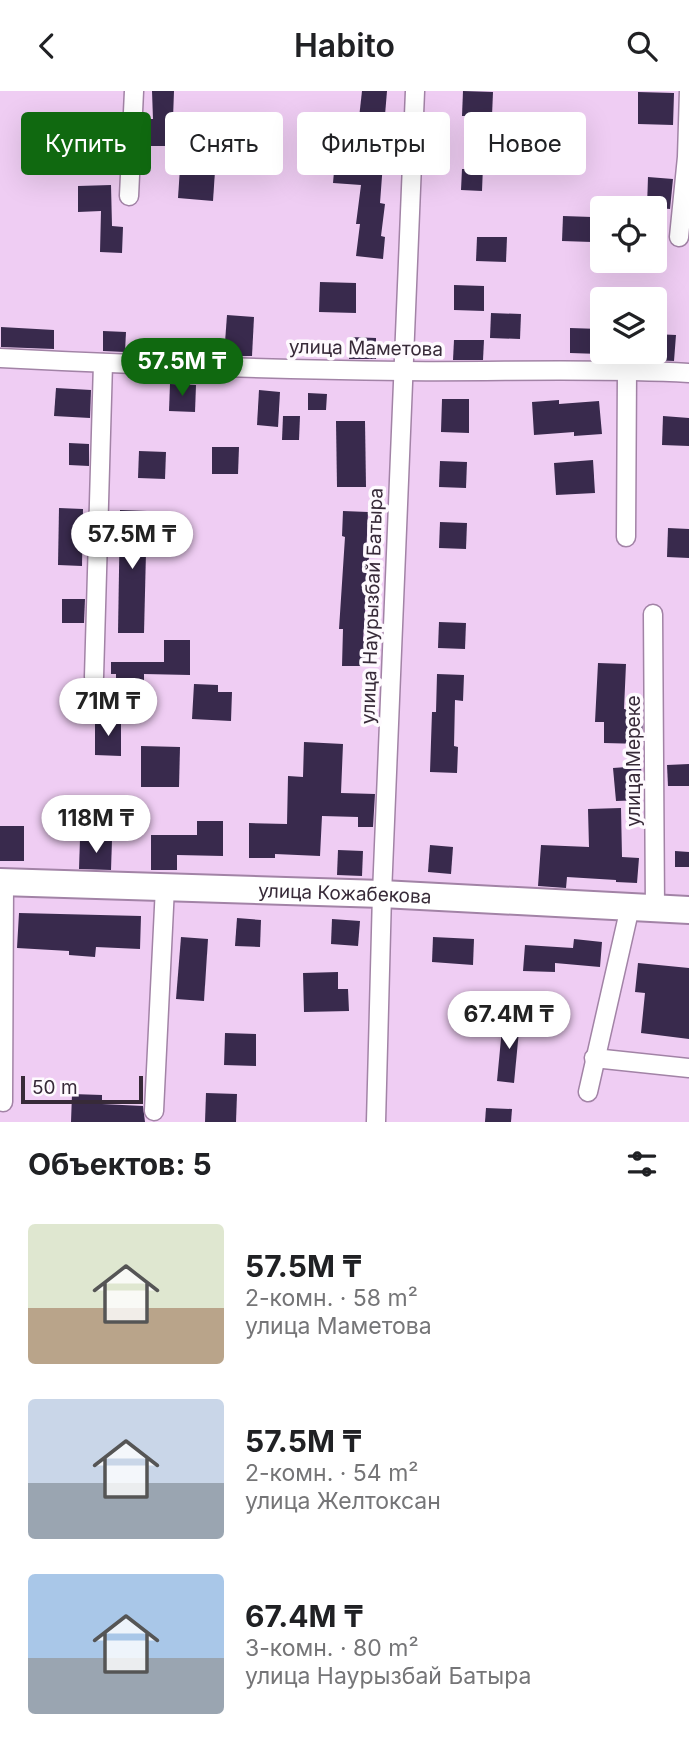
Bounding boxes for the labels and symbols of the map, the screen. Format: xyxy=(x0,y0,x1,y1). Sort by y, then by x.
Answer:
street label: улица Маметова xyxy=(289,335,443,361)
pin: 57.5M ₸ xyxy=(117,338,247,398)
street label: улица Наурызбай Батыра xyxy=(356,487,388,725)
pin: 57.5M ₸ xyxy=(67,511,197,571)
pin: 71M ₸ xyxy=(59,679,157,738)
street label: улица Мереке xyxy=(622,695,645,827)
pin: 118M ₸ xyxy=(39,795,153,855)
street label: улица Кожабекова xyxy=(258,879,432,908)
pin: 67.4M ₸ xyxy=(444,991,574,1051)
scale bar xyxy=(21,1073,144,1105)

